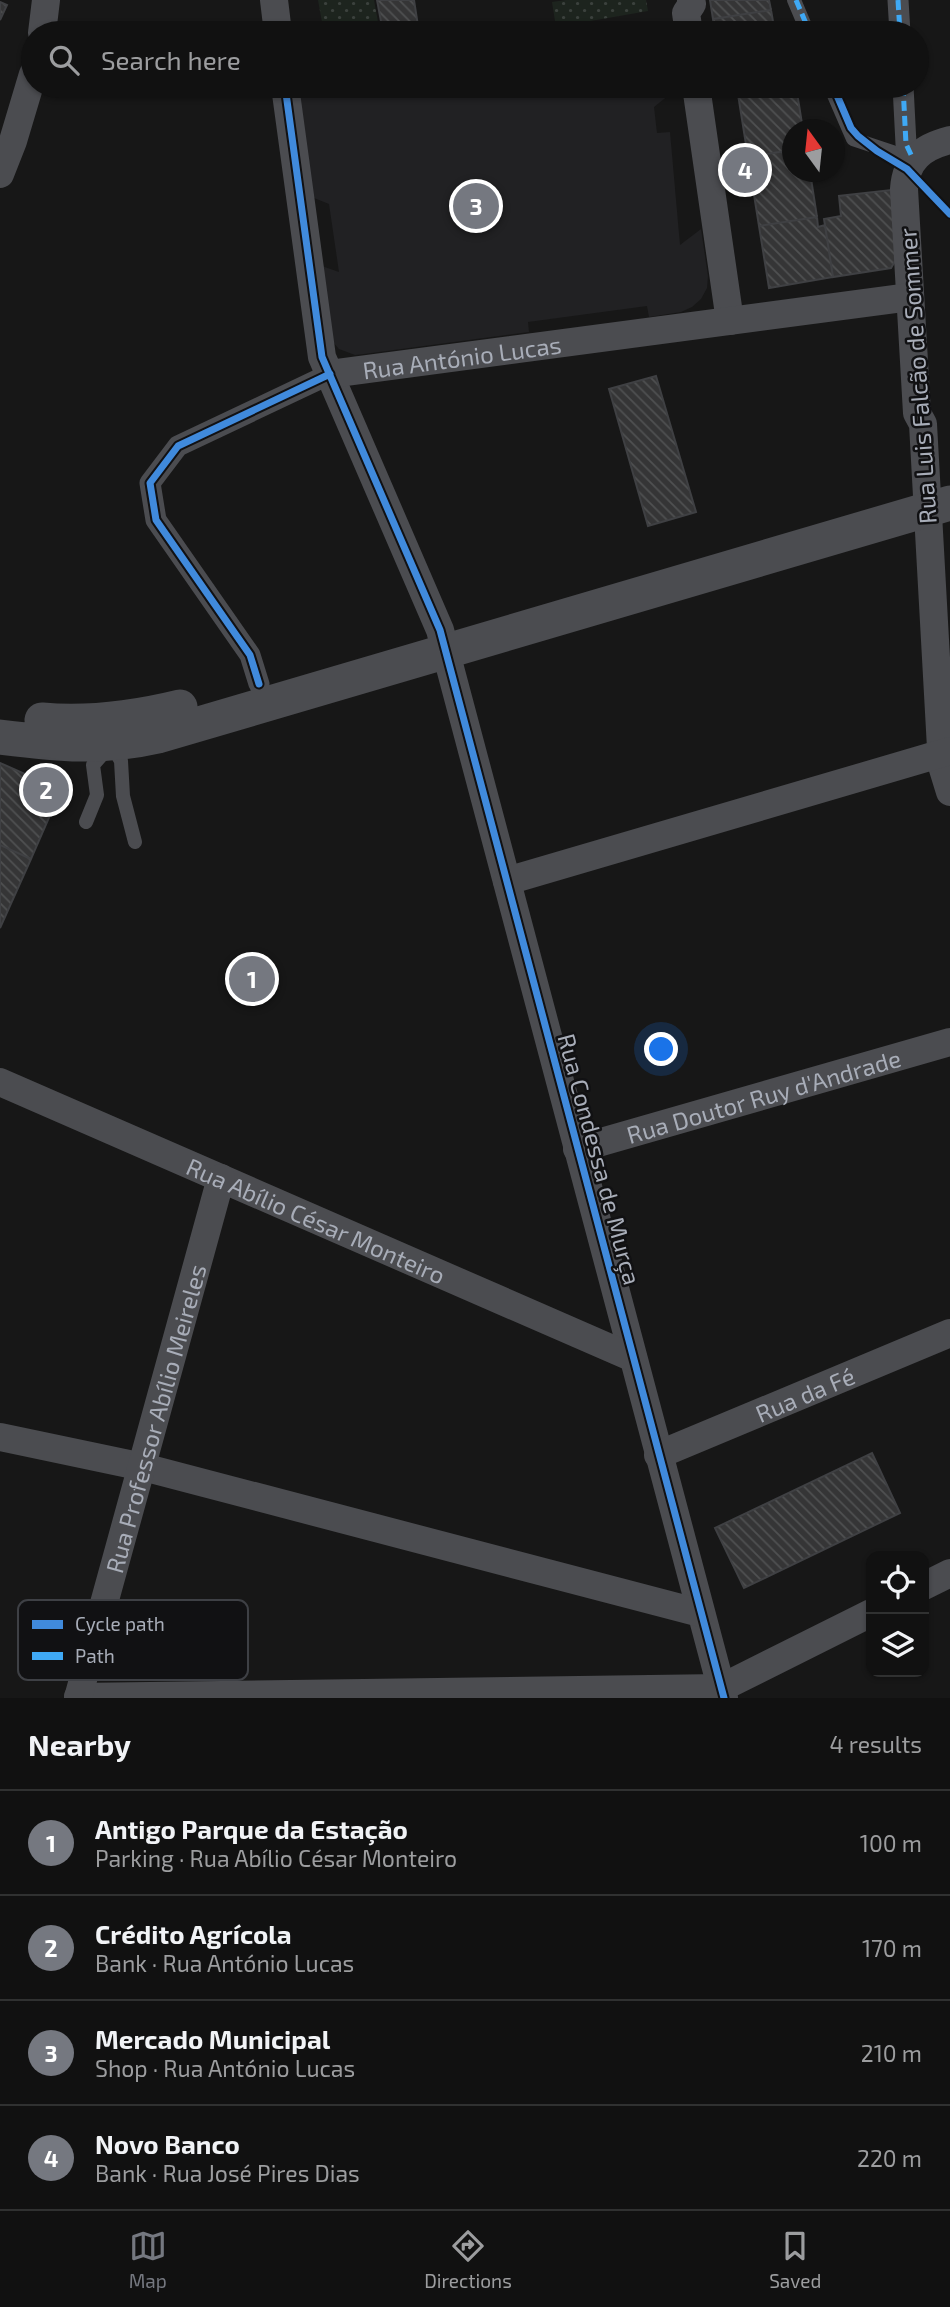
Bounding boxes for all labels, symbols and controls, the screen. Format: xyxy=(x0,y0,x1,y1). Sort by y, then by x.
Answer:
search box xyxy=(21,21,929,98)
icon: search xyxy=(45,41,83,79)
text: Search here xyxy=(101,44,241,75)
north arrow xyxy=(782,119,845,182)
pin: 4 xyxy=(722,144,768,196)
pin: 3 xyxy=(453,180,499,232)
street label: Rua Luis Falcão de Sommer xyxy=(892,227,942,525)
street label: Rua António Lucas xyxy=(361,329,563,384)
pin: 2 xyxy=(23,764,69,816)
pin: 1 xyxy=(229,953,275,1005)
street label: Rua Condessa de Murça xyxy=(552,1030,647,1288)
your location xyxy=(644,1032,678,1066)
street label: Rua Doutor Ruy d'Andrade xyxy=(623,1042,904,1149)
street label: Rua Abílio César Monteiro xyxy=(182,1151,450,1289)
street label: Rua Professor Abílio Meireles xyxy=(99,1261,211,1576)
street label: Rua da Fé xyxy=(751,1360,859,1427)
map controls xyxy=(866,1551,929,1677)
button: locate xyxy=(866,1551,929,1614)
legend xyxy=(18,1600,248,1680)
text: Cycle path xyxy=(75,1612,165,1635)
button: layers xyxy=(866,1614,929,1677)
text: Path xyxy=(75,1644,115,1667)
text: Nearby xyxy=(28,1726,131,1762)
text: 4 results xyxy=(830,1730,922,1758)
text: Antigo Parque da Estação xyxy=(95,1813,408,1844)
text: 1 xyxy=(46,1829,56,1857)
text: 100 m xyxy=(860,1829,922,1857)
text: Parking · Rua Abílio César Monteiro xyxy=(95,1844,457,1872)
text: Crédito Agrícola xyxy=(95,1918,292,1949)
text: 2 xyxy=(44,1934,58,1962)
text: 170 m xyxy=(862,1934,922,1962)
text: Bank · Rua António Lucas xyxy=(95,1949,354,1977)
text: Mercado Municipal xyxy=(95,2023,330,2054)
text: 3 xyxy=(44,2039,58,2067)
text: 210 m xyxy=(861,2039,922,2067)
text: Shop · Rua António Lucas xyxy=(95,2054,355,2082)
text: Novo Banco xyxy=(95,2128,240,2159)
text: 4 xyxy=(44,2144,58,2172)
text: 220 m xyxy=(857,2144,922,2172)
text: Bank · Rua José Pires Dias xyxy=(95,2159,360,2187)
tab: Map xyxy=(129,2227,167,2292)
tab: Directions xyxy=(424,2227,512,2292)
tab: Saved xyxy=(769,2227,821,2292)

